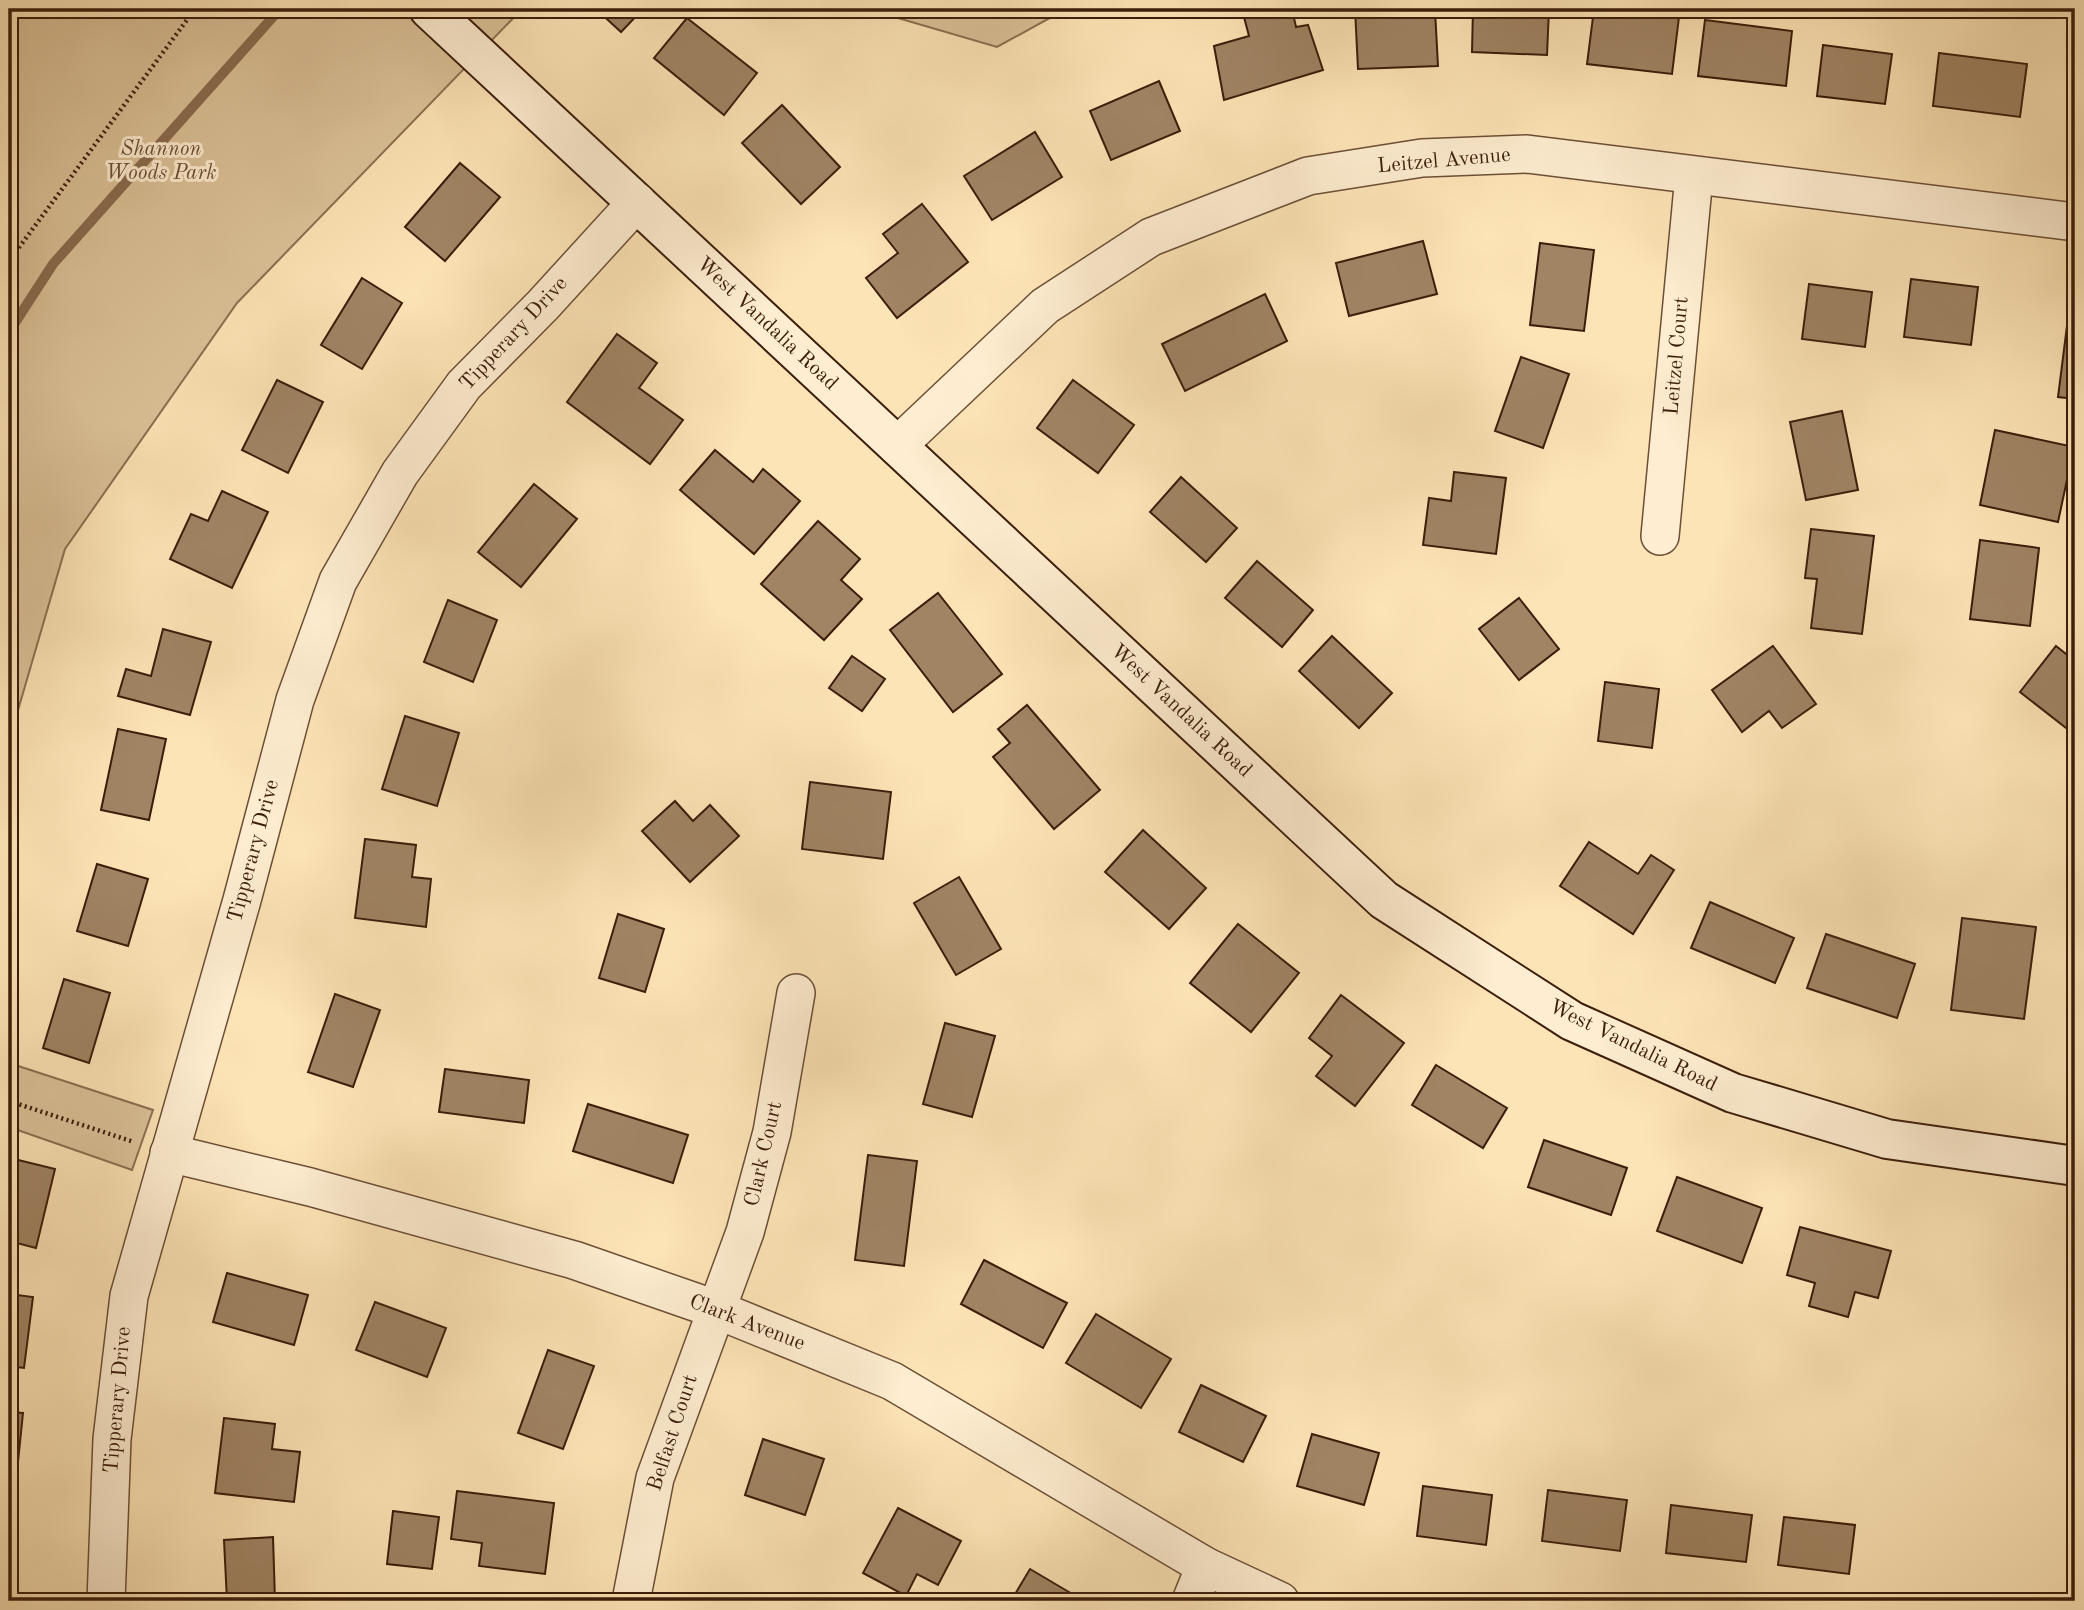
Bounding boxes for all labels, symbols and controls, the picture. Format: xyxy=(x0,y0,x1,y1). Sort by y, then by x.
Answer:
park label: Shannon Woods Park xyxy=(105,139,217,184)
street label: Leitzel Avenue xyxy=(1376,145,1512,177)
street label: West Vandalia Road xyxy=(692,253,842,395)
street label: Tipperary Drive xyxy=(456,273,572,395)
street label: Leitzel Court xyxy=(1661,296,1693,416)
street label: West Vandalia Road xyxy=(1106,640,1256,782)
street label: Tipperary Drive xyxy=(225,777,283,925)
street label: West Vandalia Road xyxy=(1546,996,1720,1096)
street label: Clark Court xyxy=(742,1099,786,1209)
street label: Clark Avenue xyxy=(686,1291,808,1355)
street label: Tipperary Drive xyxy=(101,1326,135,1474)
street label: Belfast Court xyxy=(644,1372,702,1494)

